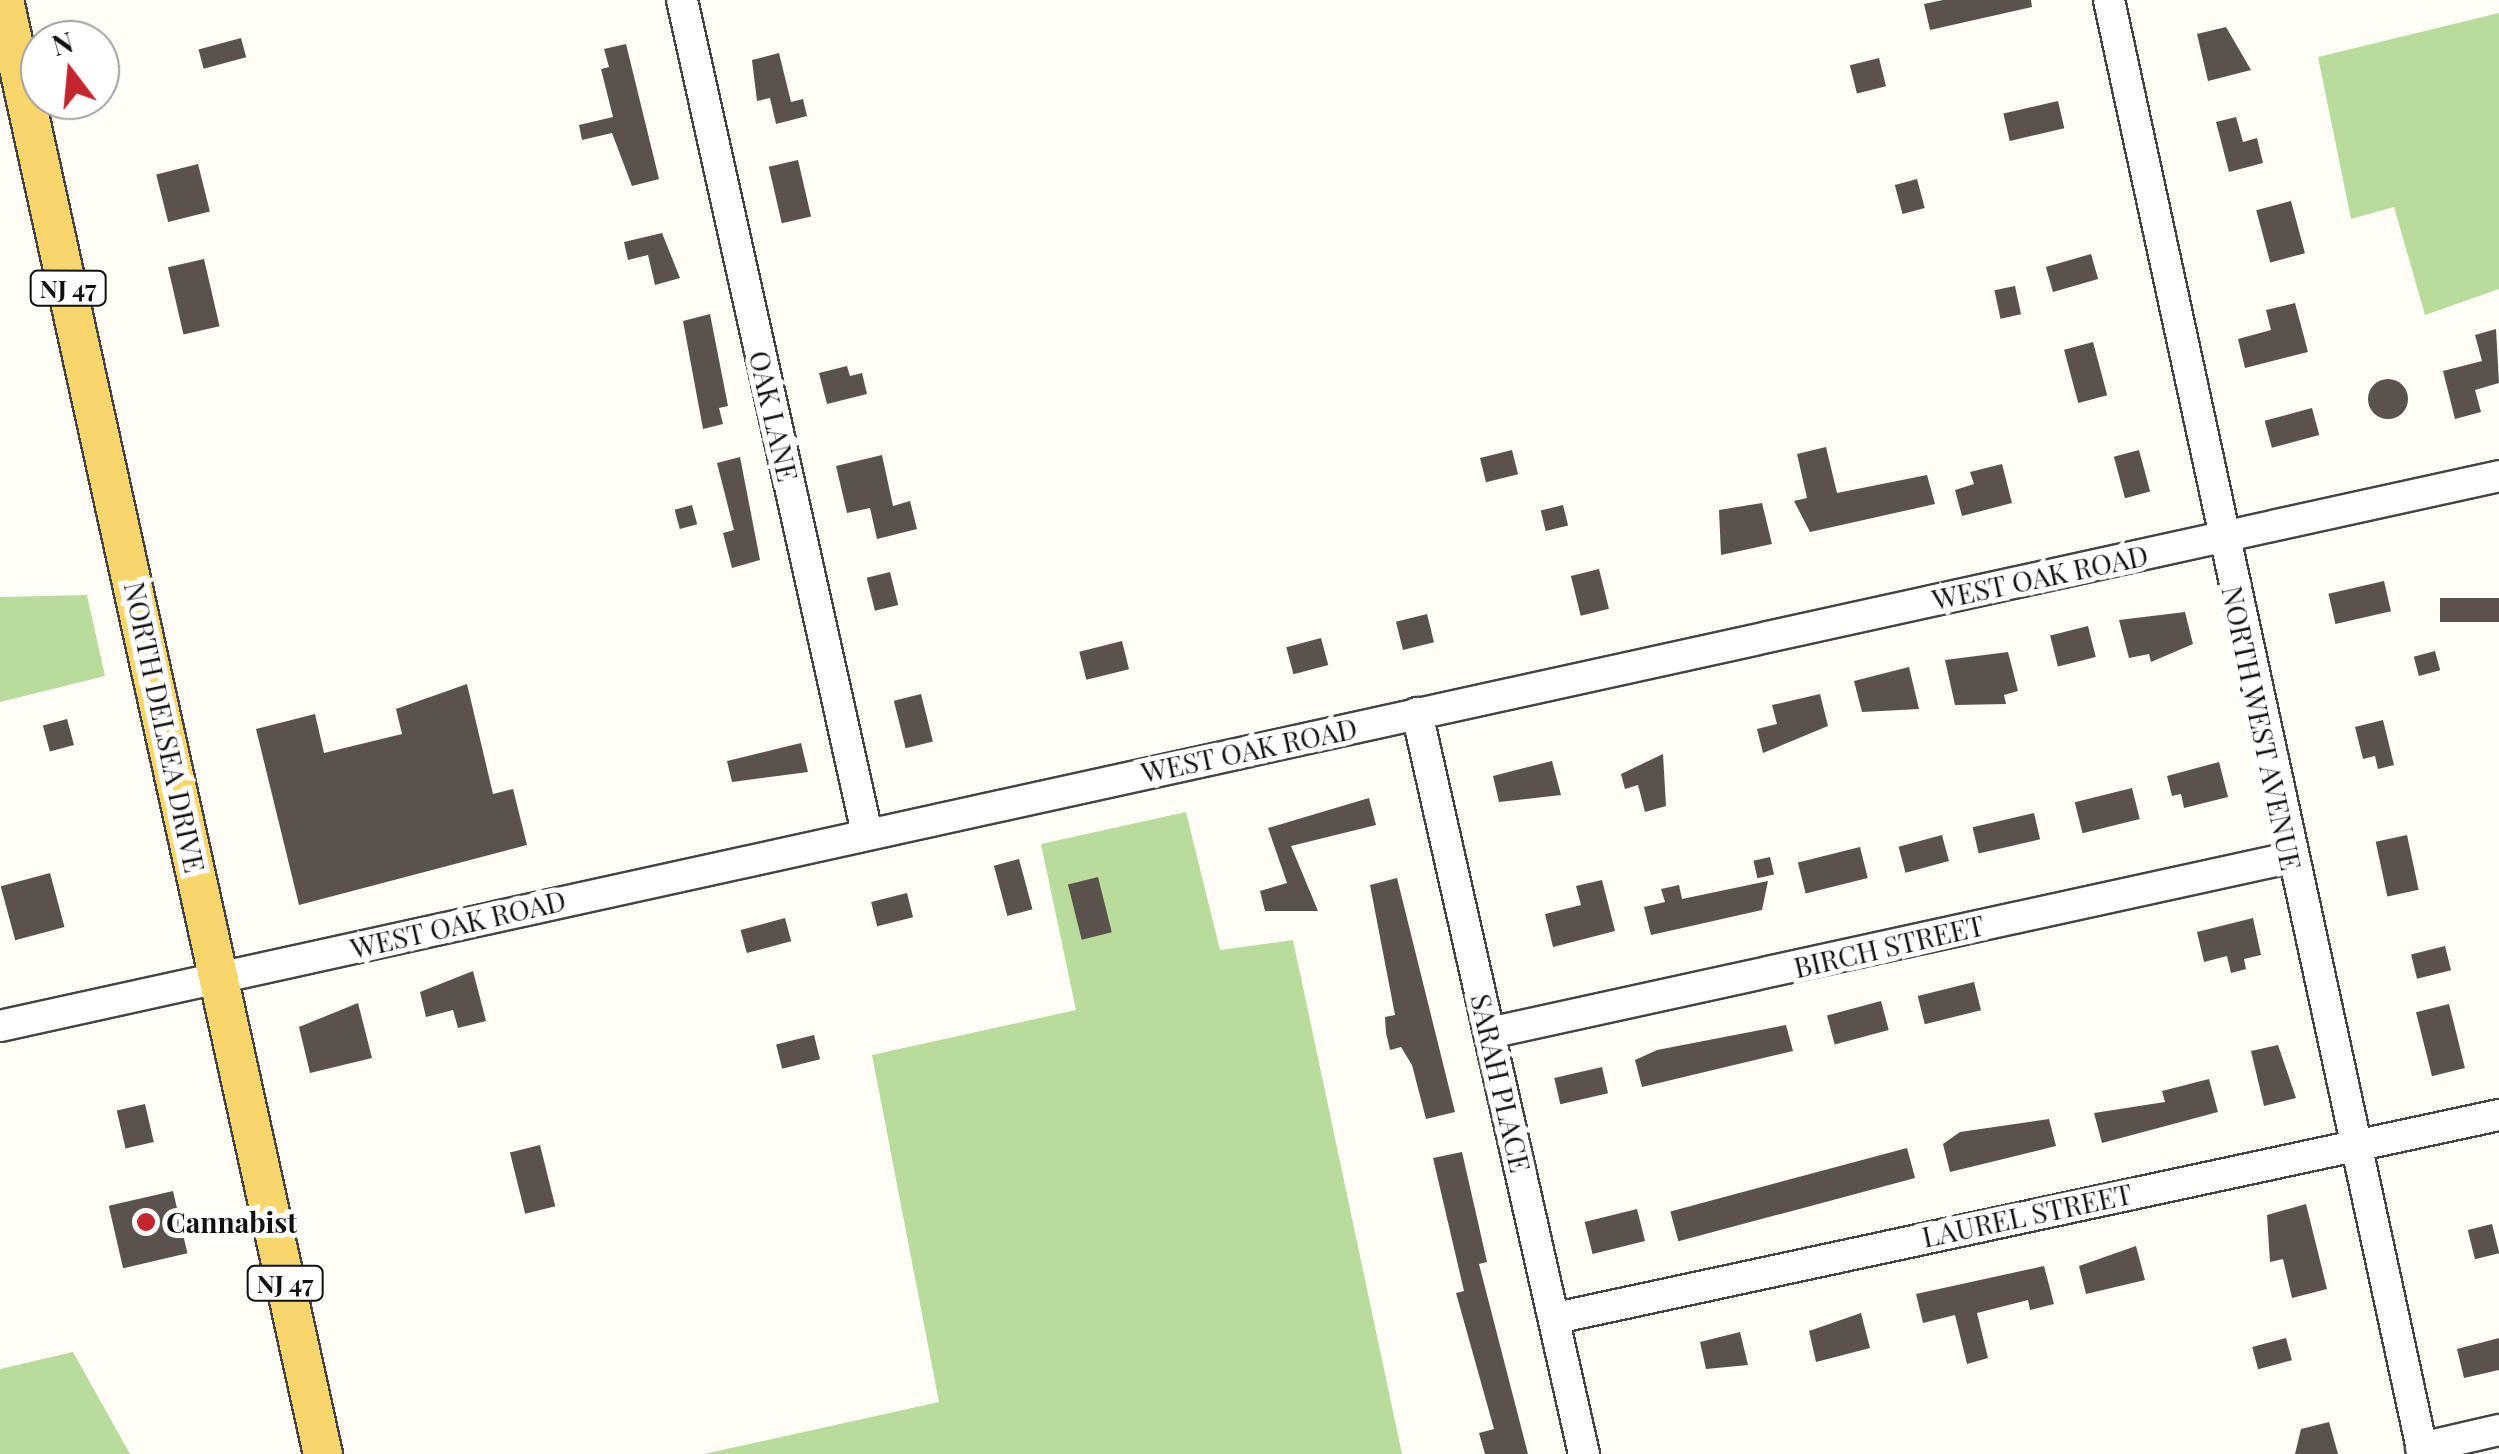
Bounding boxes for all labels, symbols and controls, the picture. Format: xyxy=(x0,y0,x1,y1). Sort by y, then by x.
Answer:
north arrow xyxy=(20,20,120,120)
text: N xyxy=(47,22,77,63)
road number: NJ 47 xyxy=(28,268,108,308)
street label: OAK LANE xyxy=(743,347,805,485)
street label: WEST OAK ROAD xyxy=(1929,538,2151,616)
street label: NORTH DELSEA DRIVE xyxy=(118,579,212,875)
street label: NORTH WEST AVENUE xyxy=(2215,582,2309,874)
street label: WEST OAK ROAD xyxy=(1138,711,1360,789)
street label: WEST OAK ROAD xyxy=(347,883,569,965)
street label: BIRCH STREET xyxy=(1790,908,1988,984)
street label: SARAH PLACE xyxy=(1464,991,1538,1175)
street label: LAUREL STREET xyxy=(1919,1176,2135,1254)
place label: Cannabist xyxy=(166,1205,297,1239)
marker: Cannabist xyxy=(135,1211,157,1233)
road number: NJ 47 xyxy=(245,1263,325,1303)

